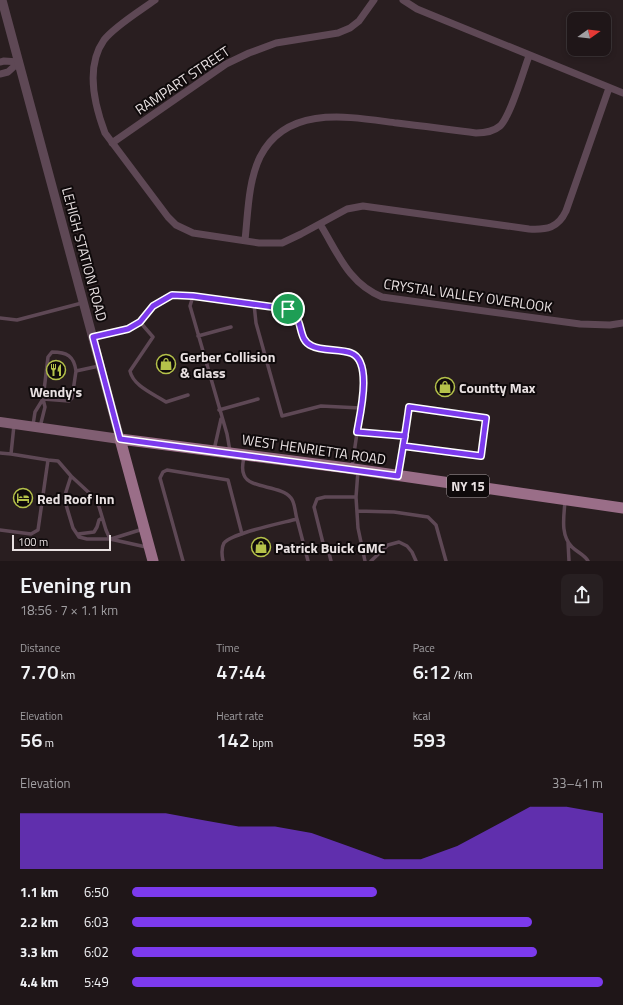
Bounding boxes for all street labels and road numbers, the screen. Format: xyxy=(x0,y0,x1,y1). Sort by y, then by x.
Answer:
street label: RAMPART STREET xyxy=(130,40,234,120)
street label: LEHIGH STATION ROAD xyxy=(57,185,113,323)
street label: CRYSTAL VALLEY OVERLOOK xyxy=(382,273,554,317)
street label: WEST HENRIETTA ROAD xyxy=(241,429,387,469)
road number: NY 15 xyxy=(447,475,489,497)

